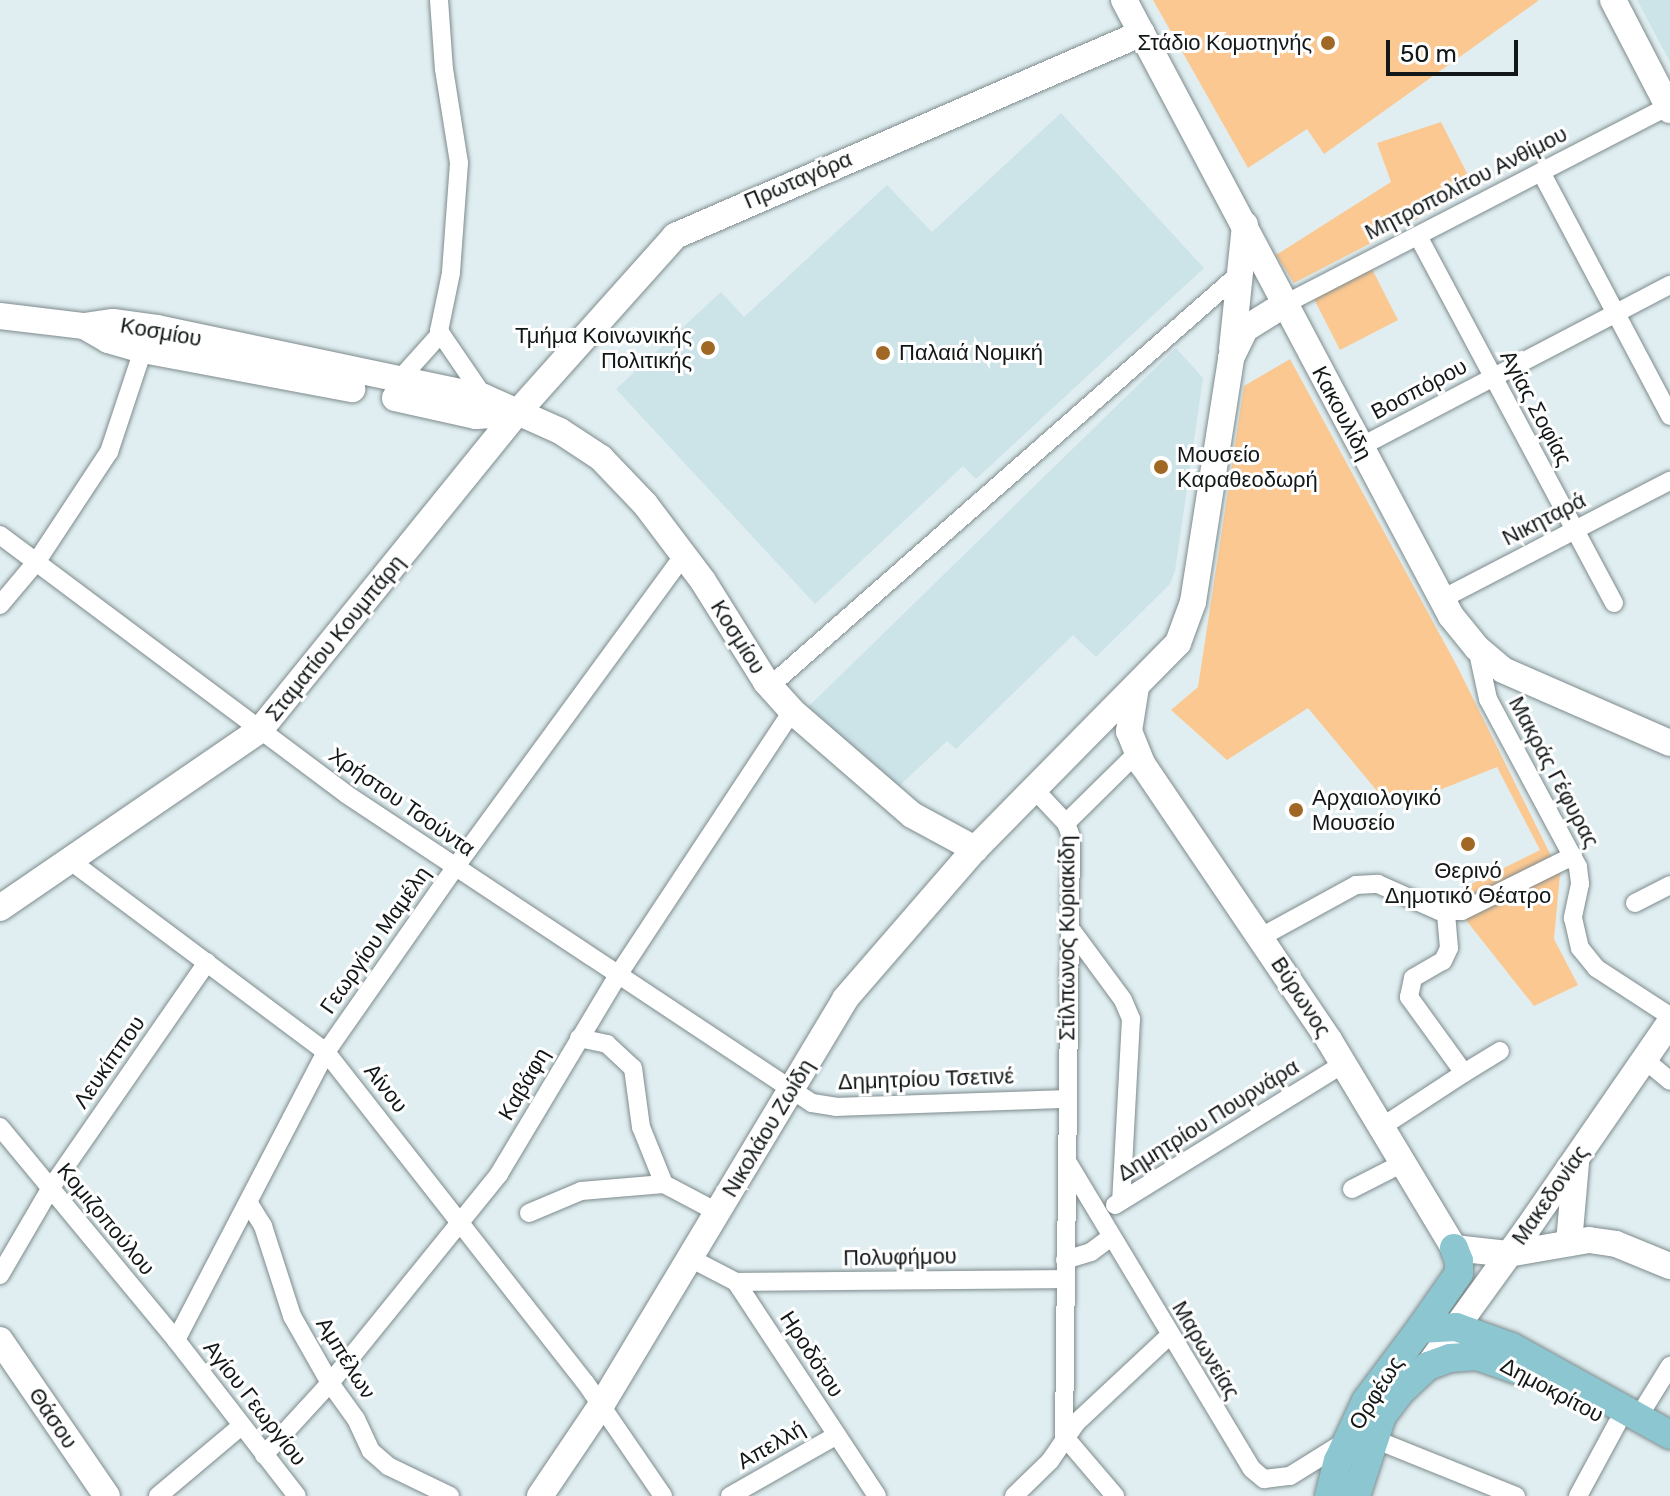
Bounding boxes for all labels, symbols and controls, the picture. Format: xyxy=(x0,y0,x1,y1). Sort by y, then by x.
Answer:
scale bar xyxy=(1390,24,1522,74)
place label: Στάδιο Κομοτηνής xyxy=(1138,30,1312,56)
marker: Στάδιο Κομοτηνής xyxy=(1319,34,1337,52)
text: 50 m xyxy=(1400,40,1457,68)
street label: Μητροπολίτου Ανθίμου xyxy=(1360,120,1572,246)
street label: Πρωταγόρα xyxy=(740,145,856,215)
street label: Κοσμίου xyxy=(118,312,204,352)
place label: Τμήμα Κοινωνικής Πολιτικής xyxy=(515,322,692,374)
marker: Τμήμα Κοινωνικής Πολιτικής xyxy=(699,339,717,357)
place label: Παλαιά Νομική xyxy=(899,340,1043,366)
marker: Παλαιά Νομική xyxy=(874,344,892,362)
street label: Αγίας Σοφίας xyxy=(1494,346,1578,470)
street label: Βοσπόρου xyxy=(1367,353,1471,425)
street label: Κακουλίδη xyxy=(1306,362,1378,464)
place label: Μουσείο Καραθεοδωρή xyxy=(1177,441,1318,492)
marker: Μουσείο Καραθεοδωρή xyxy=(1152,458,1170,476)
street label: Νικηταρά xyxy=(1498,487,1590,551)
street label: Σταματίου Κουμπάρη xyxy=(260,550,410,726)
street label: Κοσμίου xyxy=(705,595,771,679)
street label: Μακράς Γέφυρας xyxy=(1503,692,1605,852)
street label: Χρήστου Τσούντα xyxy=(324,742,480,862)
place label: Αρχαιολογικό Μουσείο xyxy=(1312,784,1441,836)
marker: Αρχαιολογικό Μουσείο xyxy=(1287,801,1305,819)
street label: Στίλπωνος Κυριακίδη xyxy=(1054,835,1080,1041)
marker: Θερινό Δημοτικό Θέατρο xyxy=(1459,835,1477,853)
place label: Θερινό Δημοτικό Θέατρο xyxy=(1385,857,1551,908)
street label: Γεωργίου Μαμέλη xyxy=(314,861,436,1019)
street label: Βύρωνος xyxy=(1265,952,1337,1042)
street label: Λευκίππου xyxy=(68,1011,150,1113)
street label: Καβάφη xyxy=(493,1043,555,1125)
street label: Δημητρίου Πουρνάρα xyxy=(1112,1053,1304,1187)
street label: Νικολάου Ζωίδη xyxy=(716,1054,820,1202)
street label: Αίνου xyxy=(359,1058,413,1118)
street label: Δημητρίου Τσετινέ xyxy=(837,1063,1015,1095)
street label: Μακεδονίας xyxy=(1506,1140,1594,1250)
street label: Κομιζοπούλου xyxy=(51,1157,161,1281)
street label: Πολυφήμου xyxy=(843,1243,957,1271)
street label: Μαρωνείας xyxy=(1166,1296,1246,1404)
street label: Ηροδότου xyxy=(774,1306,850,1402)
street label: Αμπέλων xyxy=(311,1312,381,1404)
street label: Αγίου Γεωργίου xyxy=(198,1335,312,1471)
street label: Ορφέως xyxy=(1343,1351,1409,1435)
street label: Δημοκρίτου xyxy=(1496,1352,1608,1428)
street label: Θάσου xyxy=(23,1383,83,1453)
street label: Απελλή xyxy=(732,1415,810,1475)

